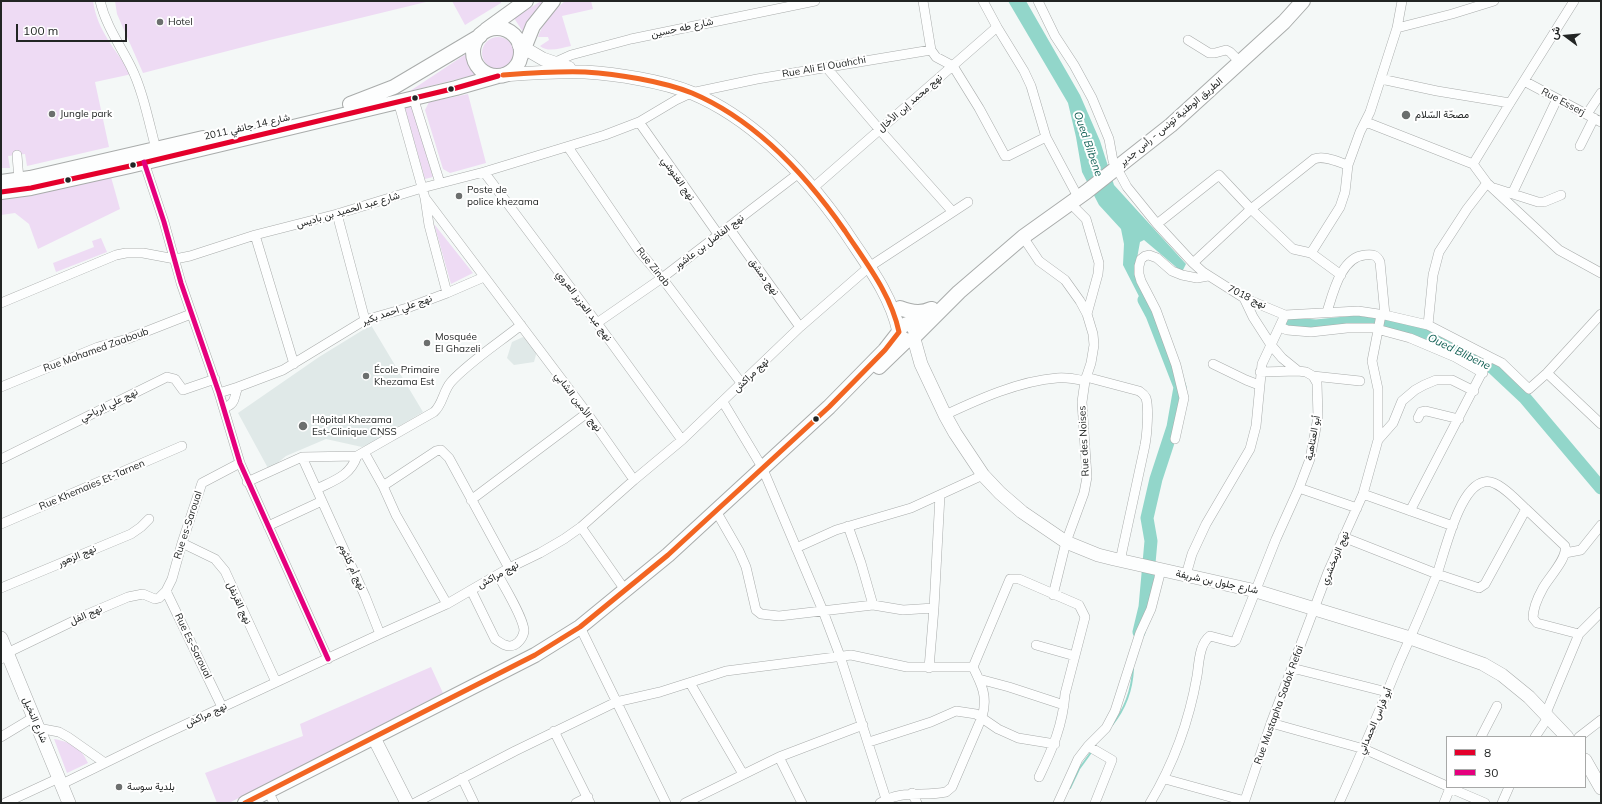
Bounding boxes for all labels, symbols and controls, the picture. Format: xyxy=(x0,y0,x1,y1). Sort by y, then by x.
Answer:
scale bar xyxy=(18,16,129,42)
place label: Hotel xyxy=(168,16,193,28)
street label: شارع طه حسين xyxy=(650,16,714,40)
north arrow xyxy=(1546,16,1586,56)
marker: Hotel xyxy=(155,17,165,27)
text: 100 m xyxy=(23,23,58,38)
text: ش xyxy=(1546,24,1563,41)
street label: Rue Ali El Ouahchi xyxy=(781,54,867,80)
street label: نهج محمد إبن الأخال xyxy=(875,72,945,134)
street label: الطريق الوطنية تونس - رأس جدير xyxy=(1117,75,1225,169)
unlabelled marker xyxy=(446,84,456,94)
street label: Rue Esserj xyxy=(1539,85,1587,119)
unlabelled marker xyxy=(410,93,420,103)
place label: Jungle park xyxy=(60,108,112,120)
marker: Jungle park xyxy=(47,109,57,119)
marker: مصحّة السّلام xyxy=(1400,109,1412,121)
place label: مصحّة السّلام xyxy=(1415,109,1469,121)
water label: Oued Blibene xyxy=(1071,110,1105,178)
street label: شارع 14 جانفي 2011 xyxy=(203,111,291,143)
street label: نهج الغنوشي xyxy=(659,155,697,203)
unlabelled marker xyxy=(128,160,138,170)
unlabelled marker xyxy=(63,175,73,185)
place label: Poste de police khezama xyxy=(467,184,539,208)
street label: شارع عبد الحميد بن باديس xyxy=(295,189,401,231)
marker: Poste de police khezama xyxy=(454,191,464,201)
street label: نهج الفاضل بن عاشور xyxy=(672,212,746,272)
street label: Rue Zinab xyxy=(634,245,672,289)
street label: نهج دمشق xyxy=(747,256,781,298)
street label: نهج عبد العزيز العروي xyxy=(554,269,614,343)
street label: نهج 7018 xyxy=(1226,283,1268,311)
street label: نهج علي احمد بكير xyxy=(360,292,434,328)
street label: Rue Mohamed Zaaboub xyxy=(42,325,150,375)
place label: Mosquée El Ghazeli xyxy=(435,331,480,354)
water label: Oued Blibene xyxy=(1426,331,1492,373)
marker: Mosquée El Ghazeli xyxy=(422,338,432,348)
street label: نهج مراكش xyxy=(731,355,771,395)
place label: École Primaire Khezama Est xyxy=(374,364,439,388)
street label: نهج الأمين الشابي xyxy=(552,370,604,434)
marker: École Primaire Khezama Est xyxy=(361,371,371,381)
street label: نهج علي الرياحي xyxy=(78,386,140,424)
street label: Rue des Noises xyxy=(1076,405,1092,477)
place label: Hôpital Khezama Est-Clinique CNSS xyxy=(312,414,397,438)
unlabelled marker xyxy=(811,414,821,424)
street label: أبو العتاهية xyxy=(1303,415,1323,461)
marker: Hôpital Khezama Est-Clinique CNSS xyxy=(297,420,309,432)
street label: Rue Khemaies Et-Tarnen xyxy=(37,457,147,513)
street label: Rue es-Saroual xyxy=(171,489,205,561)
street label: نهج الزمخشري xyxy=(1318,529,1352,587)
street label: نهج أم كلثوم xyxy=(336,542,368,592)
street label: نهج الزهور xyxy=(56,543,98,569)
street label: نهج مراكش xyxy=(475,559,521,591)
street label: شارع جلول بن شريفة xyxy=(1175,567,1259,597)
street label: نهج القرنفل xyxy=(224,580,254,626)
street label: نهج الفل xyxy=(68,603,104,627)
street label: Rue Es-Saroual xyxy=(172,611,214,681)
street label: Rue Mustapha Sadok Refai xyxy=(1252,644,1306,766)
street label: أبو فراس الحمداني xyxy=(1355,686,1395,756)
street label: شارع النخيل xyxy=(20,695,50,745)
street label: نهج مراكش xyxy=(183,700,229,730)
legend xyxy=(1446,736,1586,788)
text: 8 xyxy=(1484,745,1491,760)
text: 30 xyxy=(1484,765,1498,780)
place label: بلدية سوسة xyxy=(127,781,175,793)
marker: بلدية سوسة xyxy=(114,782,124,792)

